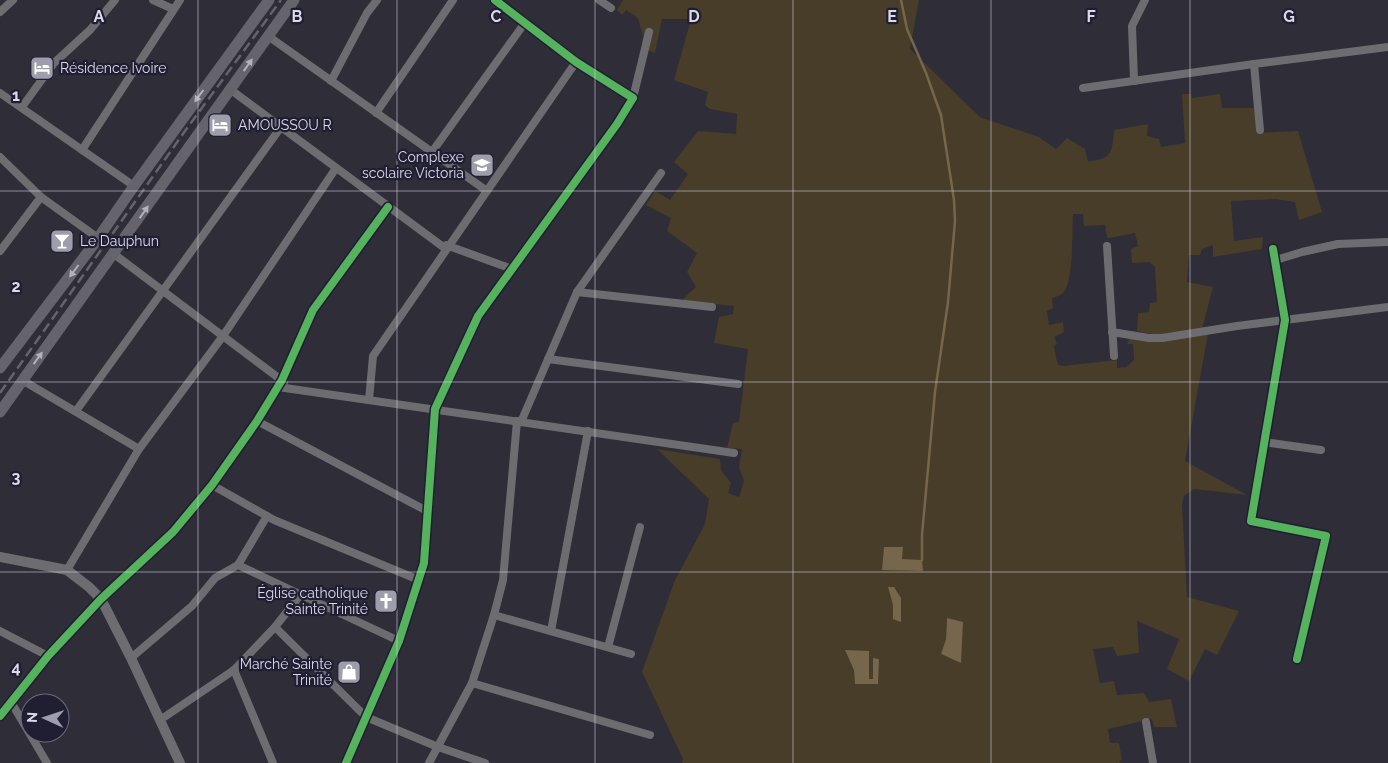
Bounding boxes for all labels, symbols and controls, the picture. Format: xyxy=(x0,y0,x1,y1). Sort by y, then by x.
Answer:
text: A xyxy=(94,7,105,26)
text: B xyxy=(292,7,303,26)
text: C xyxy=(491,7,502,26)
text: D xyxy=(688,7,700,26)
text: E xyxy=(887,7,897,26)
text: F xyxy=(1086,7,1096,26)
text: G xyxy=(1283,7,1295,26)
hotel icon: Résidence Ivoire xyxy=(29,55,55,81)
one-way arrow xyxy=(243,58,253,72)
place label: Résidence Ivoire xyxy=(60,60,166,76)
text: 1 xyxy=(12,86,20,105)
one-way arrow xyxy=(194,89,204,103)
hotel icon: AMOUSSOU R xyxy=(207,112,233,138)
place label: AMOUSSOU R xyxy=(238,117,332,133)
place label: Complexe scolaire Victoria xyxy=(362,149,464,181)
school or university icon: Complexe scolaire Victoria xyxy=(469,152,495,178)
one-way arrow xyxy=(139,205,149,219)
bar icon: Le Dauphun xyxy=(49,228,75,254)
place label: Le Dauphun xyxy=(80,233,159,249)
one-way arrow xyxy=(68,264,79,277)
text: 2 xyxy=(11,277,21,296)
one-way arrow xyxy=(33,351,43,365)
text: 3 xyxy=(12,468,21,487)
place label: Église catholique Sainte Trinité xyxy=(257,584,368,617)
church icon: Église catholique Sainte Trinité xyxy=(373,588,399,614)
place label: Marché Sainte Trinité xyxy=(240,656,332,688)
text: 4 xyxy=(11,658,21,677)
shop icon: Marché Sainte Trinité xyxy=(336,659,362,685)
north arrow xyxy=(20,693,70,743)
text: N xyxy=(24,712,40,723)

